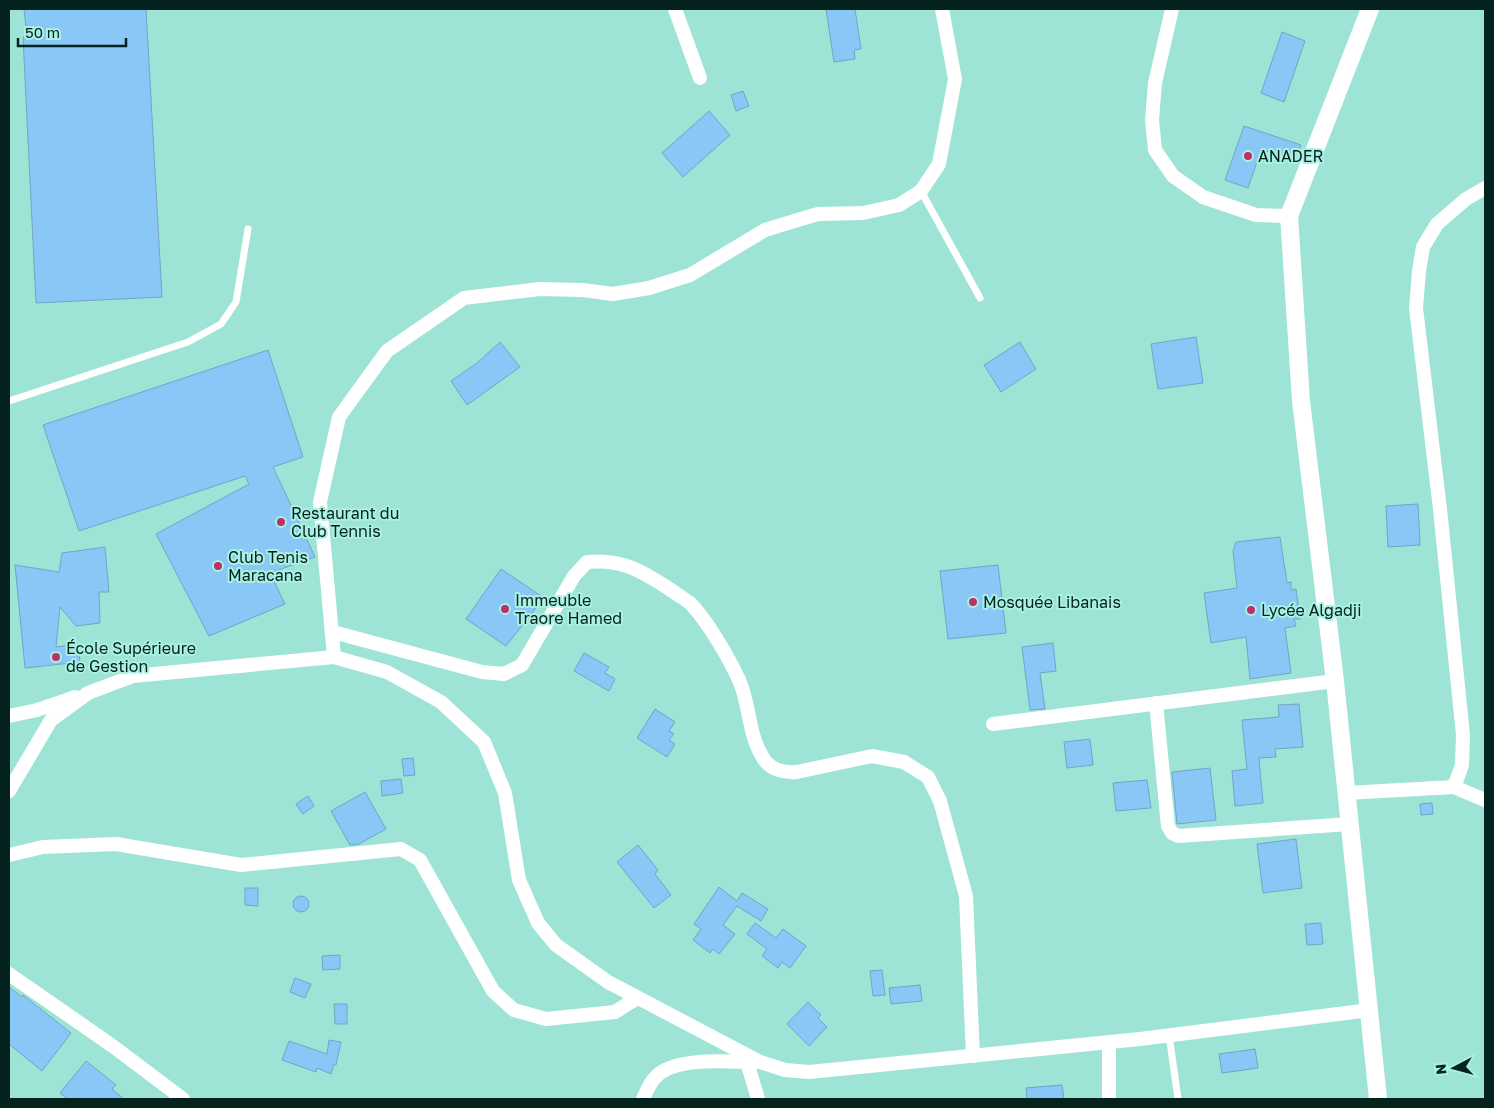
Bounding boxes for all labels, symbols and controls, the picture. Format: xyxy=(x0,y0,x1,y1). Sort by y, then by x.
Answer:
scale bar xyxy=(18,15,125,47)
text: 50 m xyxy=(25,23,60,41)
place label: ANADER xyxy=(1258,146,1324,166)
marker: ANADER xyxy=(1242,150,1254,162)
place label: Restaurant du Club Tennis xyxy=(291,503,399,541)
marker: Restaurant du Club Tennis xyxy=(275,516,287,528)
place label: Club Tenis Maracana xyxy=(228,547,308,585)
marker: Club Tenis Maracana xyxy=(212,560,224,572)
place label: Immeuble Traore Hamed xyxy=(515,590,622,628)
place label: Mosquée Libanais xyxy=(983,592,1121,612)
marker: Mosquée Libanais xyxy=(967,596,979,608)
place label: Lycée Algadji xyxy=(1261,600,1361,620)
marker: Immeuble Traore Hamed xyxy=(499,603,511,615)
marker: Lycée Algadji xyxy=(1245,604,1257,616)
place label: École Supérieure de Gestion xyxy=(66,638,196,676)
marker: École Supérieure de Gestion xyxy=(50,651,62,663)
north arrow xyxy=(1429,1043,1479,1093)
text: N xyxy=(1432,1063,1450,1076)

